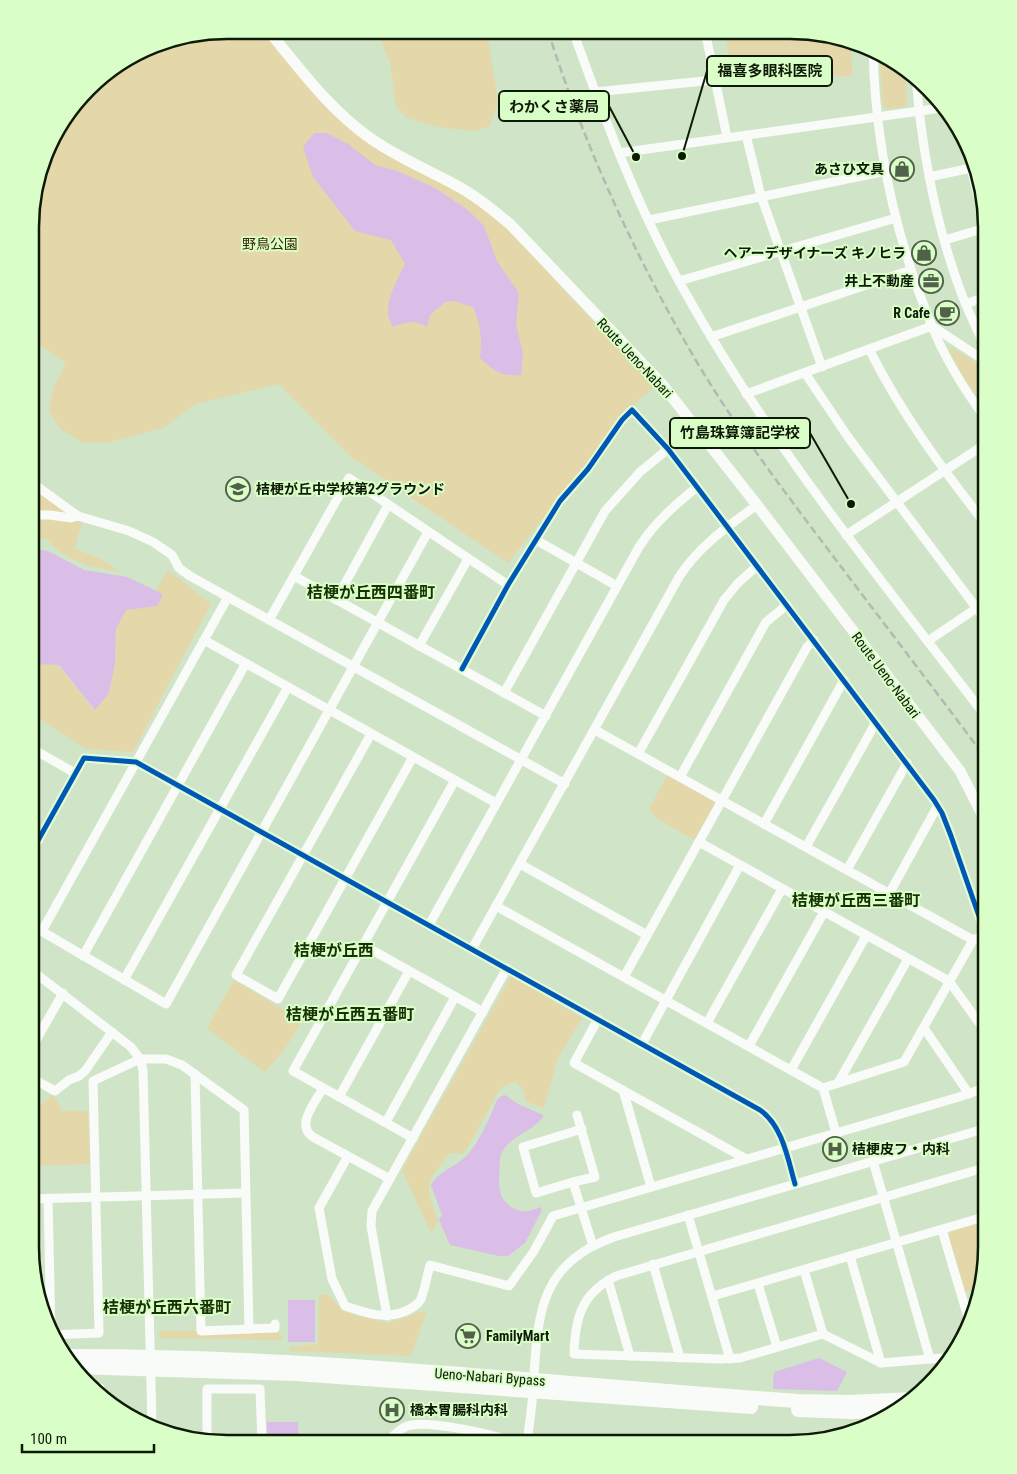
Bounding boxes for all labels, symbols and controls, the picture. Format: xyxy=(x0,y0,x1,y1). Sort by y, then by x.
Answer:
callout: 福喜多眼科医院 xyxy=(707,56,832,86)
text: 福喜多眼科医院 xyxy=(716,62,823,80)
callout: わかくさ薬局 xyxy=(499,91,609,121)
text: わかくさ薬局 xyxy=(509,98,599,116)
shop icon: あさひ文具 xyxy=(889,156,915,182)
place label: あさひ文具 xyxy=(814,161,884,177)
park label: 野鳥公園 xyxy=(242,236,298,252)
shop icon: ヘアーデザイナーズ キノヒラ xyxy=(911,240,937,266)
place label: ヘアーデザイナーズ キノヒラ xyxy=(724,245,906,261)
office icon: 井上不動産 xyxy=(918,268,944,294)
place label: 井上不動産 xyxy=(844,273,914,289)
cafe icon: R Cafe xyxy=(934,300,960,326)
place label: R Cafe xyxy=(893,305,930,321)
street label: Route Ueno-Nabari xyxy=(594,315,676,401)
callout: 竹島珠算簿記学校 xyxy=(670,418,810,448)
text: 竹島珠算簿記学校 xyxy=(680,424,800,442)
school or university icon: 桔梗が丘中学校第2グラウンド xyxy=(225,476,251,502)
place label: 桔梗が丘中学校第2グラウンド xyxy=(256,481,445,497)
district label: 桔梗が丘西四番町 xyxy=(307,583,435,602)
street label: Route Ueno-Nabari xyxy=(849,629,923,721)
district label: 桔梗が丘西三番町 xyxy=(792,891,920,910)
district label: 桔梗が丘西 xyxy=(294,941,374,960)
district label: 桔梗が丘西五番町 xyxy=(286,1005,414,1024)
hospital icon: 桔梗皮フ・内科 xyxy=(822,1136,848,1162)
place label: 桔梗皮フ・内科 xyxy=(852,1141,950,1157)
district label: 桔梗が丘西六番町 xyxy=(103,1298,231,1317)
supermarket icon: FamilyMart xyxy=(455,1323,481,1349)
place label: FamilyMart xyxy=(486,1328,549,1344)
street label: Ueno-Nabari Bypass xyxy=(434,1365,546,1389)
hospital icon: 橋本胃腸科内科 xyxy=(379,1397,405,1423)
place label: 橋本胃腸科内科 xyxy=(410,1402,508,1418)
scale bar xyxy=(22,1422,155,1454)
text: 100 m xyxy=(30,1430,67,1448)

